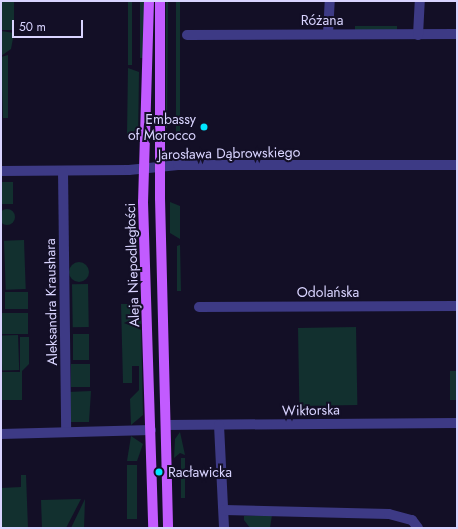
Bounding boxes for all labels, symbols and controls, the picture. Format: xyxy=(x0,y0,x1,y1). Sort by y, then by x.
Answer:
scale bar xyxy=(14,12,85,38)
street label: Różana xyxy=(301,12,343,28)
text: 50 m xyxy=(19,18,46,36)
place label: Embassy of Morocco xyxy=(128,111,196,144)
marker: Embassy of Morocco xyxy=(199,122,209,132)
street label: Jarosława Dąbrowskiego xyxy=(158,143,300,163)
street label: Aleja Niepodległości xyxy=(121,202,143,328)
street label: Aleksandra Kraushara xyxy=(41,238,61,366)
street label: Odolańska xyxy=(297,284,359,300)
street label: Wiktorska xyxy=(282,401,340,419)
place label: Racławicka xyxy=(168,464,232,480)
marker: Racławicka xyxy=(153,466,165,478)

